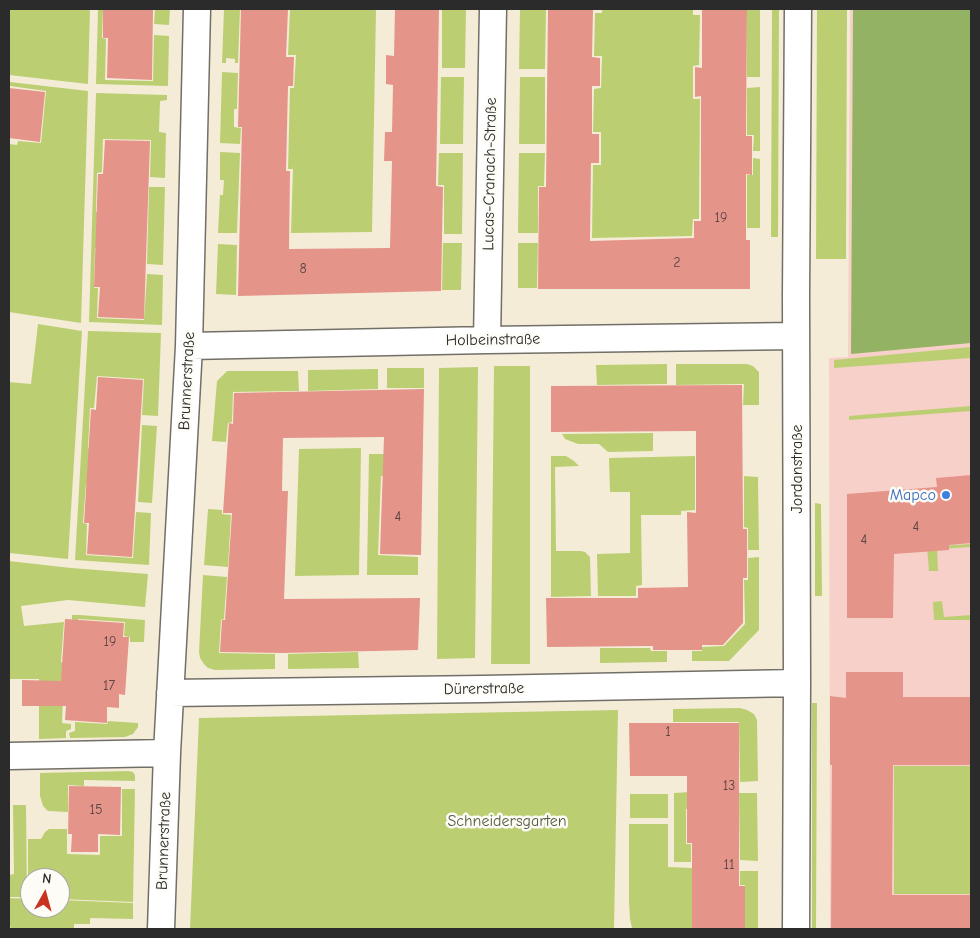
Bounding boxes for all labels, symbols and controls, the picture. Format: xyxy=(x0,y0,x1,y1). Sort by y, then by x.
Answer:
street label: Lucas-Cranach-Straße xyxy=(479,97,501,251)
house number: 19 xyxy=(715,210,727,226)
house number: 2 xyxy=(673,255,681,271)
house number: 8 xyxy=(299,261,307,277)
street label: Holbeinstraße xyxy=(446,330,540,350)
street label: Brunnerstraße xyxy=(175,331,199,431)
street label: Jordanstraße xyxy=(787,424,807,514)
place label: Mapco xyxy=(890,485,936,505)
marker: Mapco xyxy=(940,489,952,501)
house number: 4 xyxy=(395,509,401,525)
house number: 4 xyxy=(913,519,919,535)
house number: 4 xyxy=(861,532,867,548)
house number: 19 xyxy=(104,634,116,650)
house number: 17 xyxy=(103,678,115,694)
street label: Dürerstraße xyxy=(444,679,524,699)
house number: 1 xyxy=(665,724,671,740)
house number: 13 xyxy=(723,778,735,794)
street label: Brunnerstraße xyxy=(153,791,175,891)
house number: 15 xyxy=(89,802,103,818)
park label: Schneidersgarten xyxy=(447,811,567,831)
house number: 11 xyxy=(723,857,735,873)
north arrow xyxy=(20,868,70,918)
text: N xyxy=(41,870,52,888)

